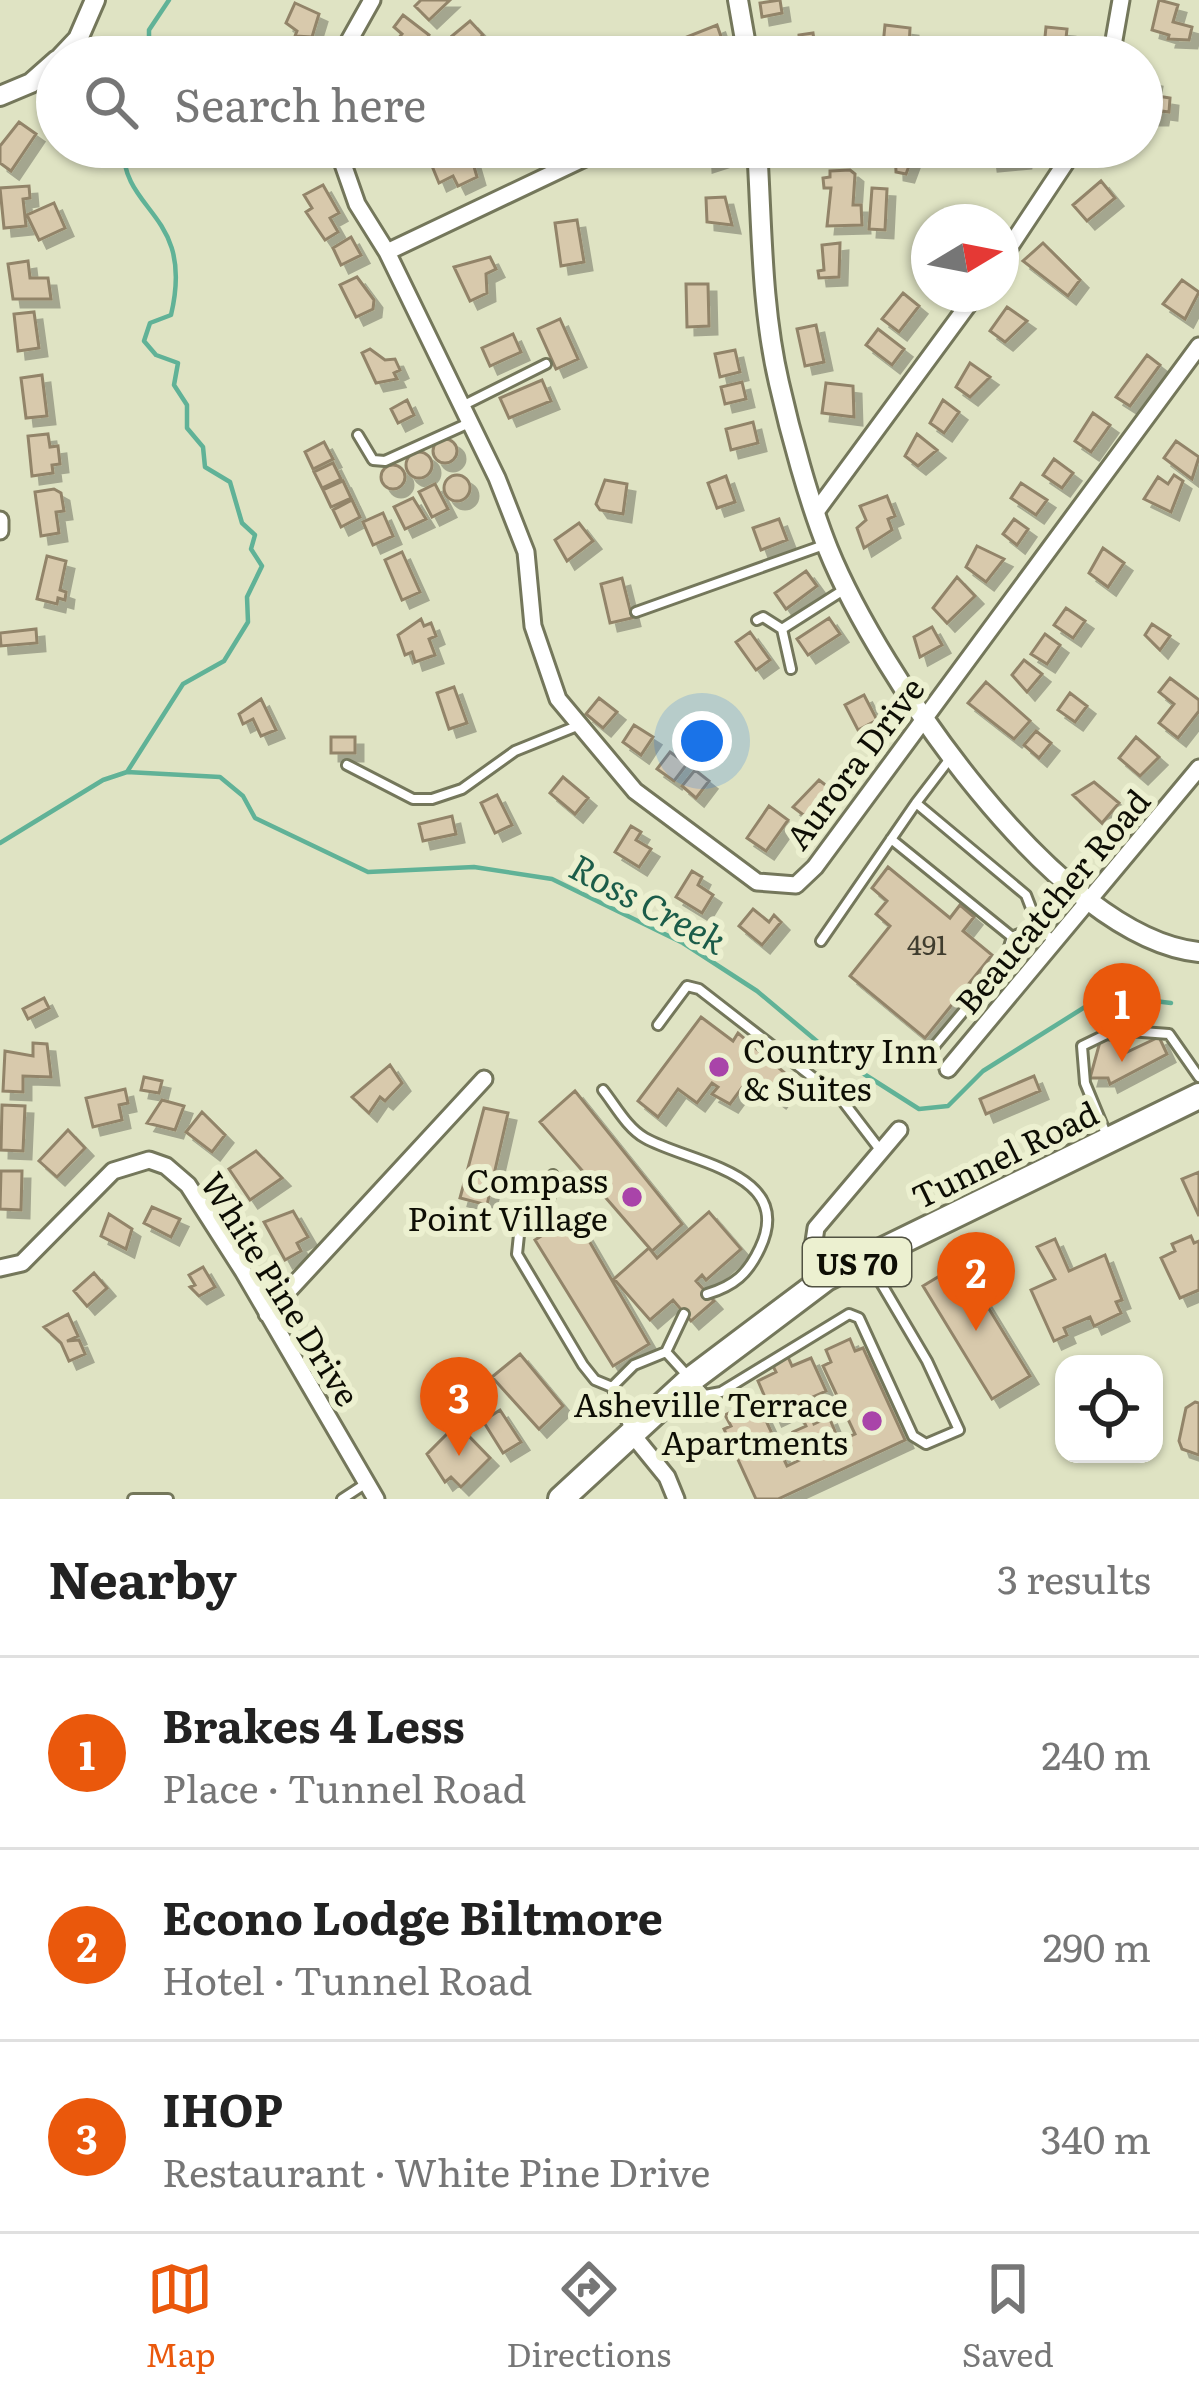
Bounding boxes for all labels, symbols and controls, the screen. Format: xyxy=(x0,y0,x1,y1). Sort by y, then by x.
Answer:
search box xyxy=(36,36,1163,168)
icon: search xyxy=(78,69,144,135)
text: Search here xyxy=(174,69,426,136)
north arrow xyxy=(911,204,1019,312)
street label: Aurora Drive xyxy=(772,665,934,859)
your location xyxy=(672,711,732,771)
street label: Beaucatcher Road xyxy=(942,777,1160,1023)
water label: Ross Creek xyxy=(561,838,737,966)
house number: 491 xyxy=(907,923,947,963)
pin: 1 xyxy=(1083,963,1161,1062)
place label: Country Inn & Suites xyxy=(743,1024,938,1111)
marker: Country Inn & Suites xyxy=(706,1054,732,1080)
street label: Tunnel Road xyxy=(902,1087,1106,1219)
place label: Compass Point Village xyxy=(407,1154,608,1241)
street label: White Pine Drive xyxy=(190,1161,374,1415)
marker: Compass Point Village xyxy=(619,1184,645,1210)
pin: 2 xyxy=(937,1232,1015,1331)
road number: US 70 xyxy=(803,1238,911,1286)
map controls xyxy=(1055,1355,1163,1463)
button: locate xyxy=(1055,1355,1163,1463)
pin: 3 xyxy=(420,1357,498,1456)
place label: Asheville Terrace Apartments xyxy=(573,1378,848,1465)
marker: Asheville Terrace Apartments xyxy=(859,1408,885,1434)
text: Nearby xyxy=(48,1539,237,1615)
text: 3 results xyxy=(997,1548,1151,1606)
text: Brakes 4 Less xyxy=(162,1690,465,1757)
text: 1 xyxy=(79,1724,95,1782)
text: 240 m xyxy=(1042,1724,1151,1782)
text: Place · Tunnel Road xyxy=(162,1757,526,1815)
text: Econo Lodge Biltmore xyxy=(162,1882,663,1949)
text: 2 xyxy=(77,1916,97,1974)
text: 290 m xyxy=(1043,1916,1151,1974)
text: Hotel · Tunnel Road xyxy=(162,1949,532,2007)
text: IHOP xyxy=(162,2074,283,2141)
text: 3 xyxy=(76,2108,98,2166)
text: 340 m xyxy=(1040,2108,1151,2166)
text: Restaurant · White Pine Drive xyxy=(162,2141,711,2199)
tab: Map xyxy=(145,2256,216,2377)
tab: Directions xyxy=(506,2256,671,2377)
tab: Saved xyxy=(962,2256,1054,2377)

